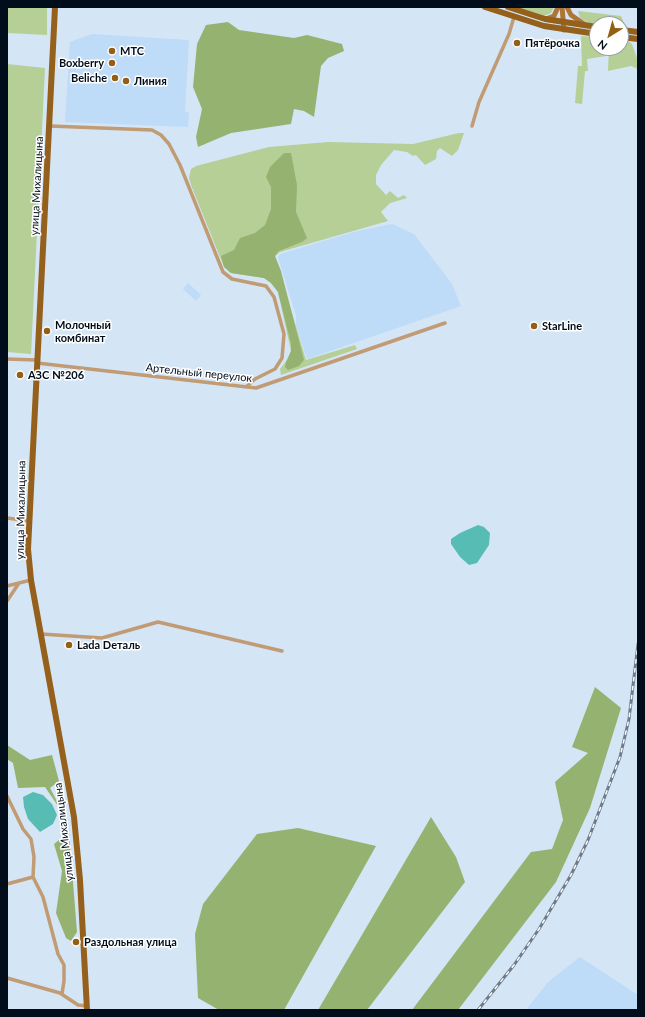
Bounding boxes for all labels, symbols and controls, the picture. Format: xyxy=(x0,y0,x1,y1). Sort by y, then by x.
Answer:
north arrow xyxy=(589,16,629,56)
place label: Пятёрочка xyxy=(525,36,580,50)
text: N xyxy=(595,37,609,53)
marker: Пятёрочка xyxy=(512,38,522,48)
place label: МТС xyxy=(120,44,144,58)
marker: МТС xyxy=(107,46,117,56)
place label: Boxberry xyxy=(59,56,104,70)
marker: Boxberry xyxy=(107,58,117,68)
place label: Beliche xyxy=(71,71,107,85)
marker: Beliche xyxy=(110,73,120,83)
place label: Линия xyxy=(134,74,167,88)
marker: Линия xyxy=(121,76,131,86)
street label: улица Михалицына xyxy=(28,136,46,236)
place label: Молочный комбинат xyxy=(55,318,111,344)
place label: StarLine xyxy=(542,319,582,333)
marker: StarLine xyxy=(529,321,539,331)
marker: Молочный комбинат xyxy=(42,326,52,336)
street label: Артельный переулок xyxy=(145,361,253,385)
place label: АЗС №206 xyxy=(28,368,84,382)
marker: АЗС №206 xyxy=(15,370,25,380)
street label: улица Михалицына xyxy=(14,460,28,560)
place label: Lada Dеталь xyxy=(77,638,140,652)
marker: Lada Dеталь xyxy=(64,640,74,650)
street label: улица Михалицына xyxy=(51,782,77,882)
place label: Раздольная улица xyxy=(84,935,177,949)
marker: Раздольная улица xyxy=(71,937,81,947)

